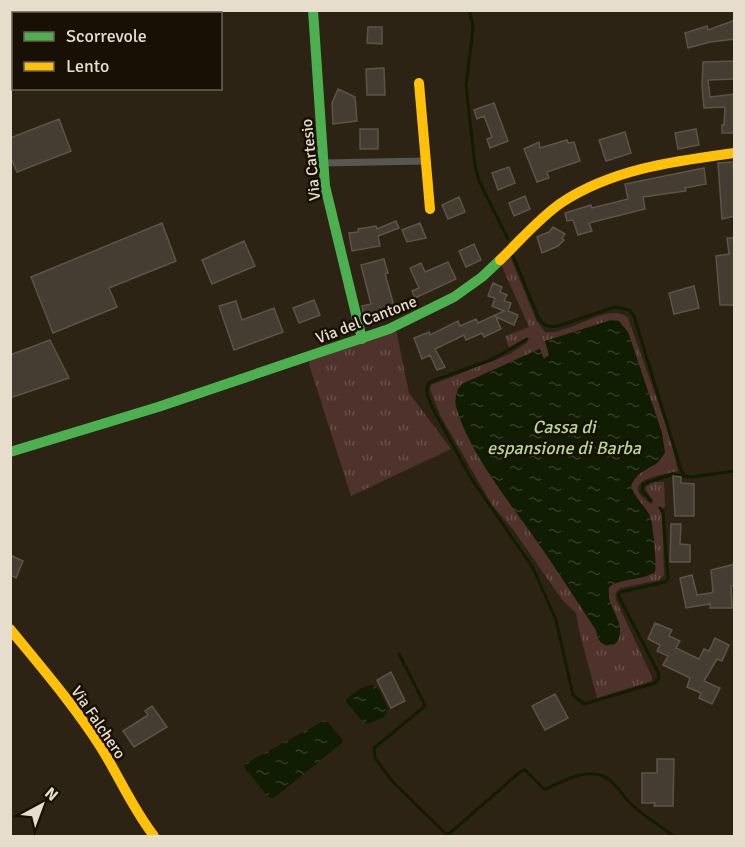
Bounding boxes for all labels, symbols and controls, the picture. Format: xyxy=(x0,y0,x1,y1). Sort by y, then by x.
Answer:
legend xyxy=(12,12,222,90)
text: Scorrevole xyxy=(66,25,147,47)
text: Lento xyxy=(66,55,109,77)
street label: Via Cartesio xyxy=(297,118,325,202)
street label: Via del Cantone xyxy=(313,291,420,348)
water label: Cassa di espansione di Barba xyxy=(487,416,642,459)
street label: Via Falchero xyxy=(66,682,130,763)
north arrow xyxy=(12,775,72,835)
text: N xyxy=(40,783,62,806)

